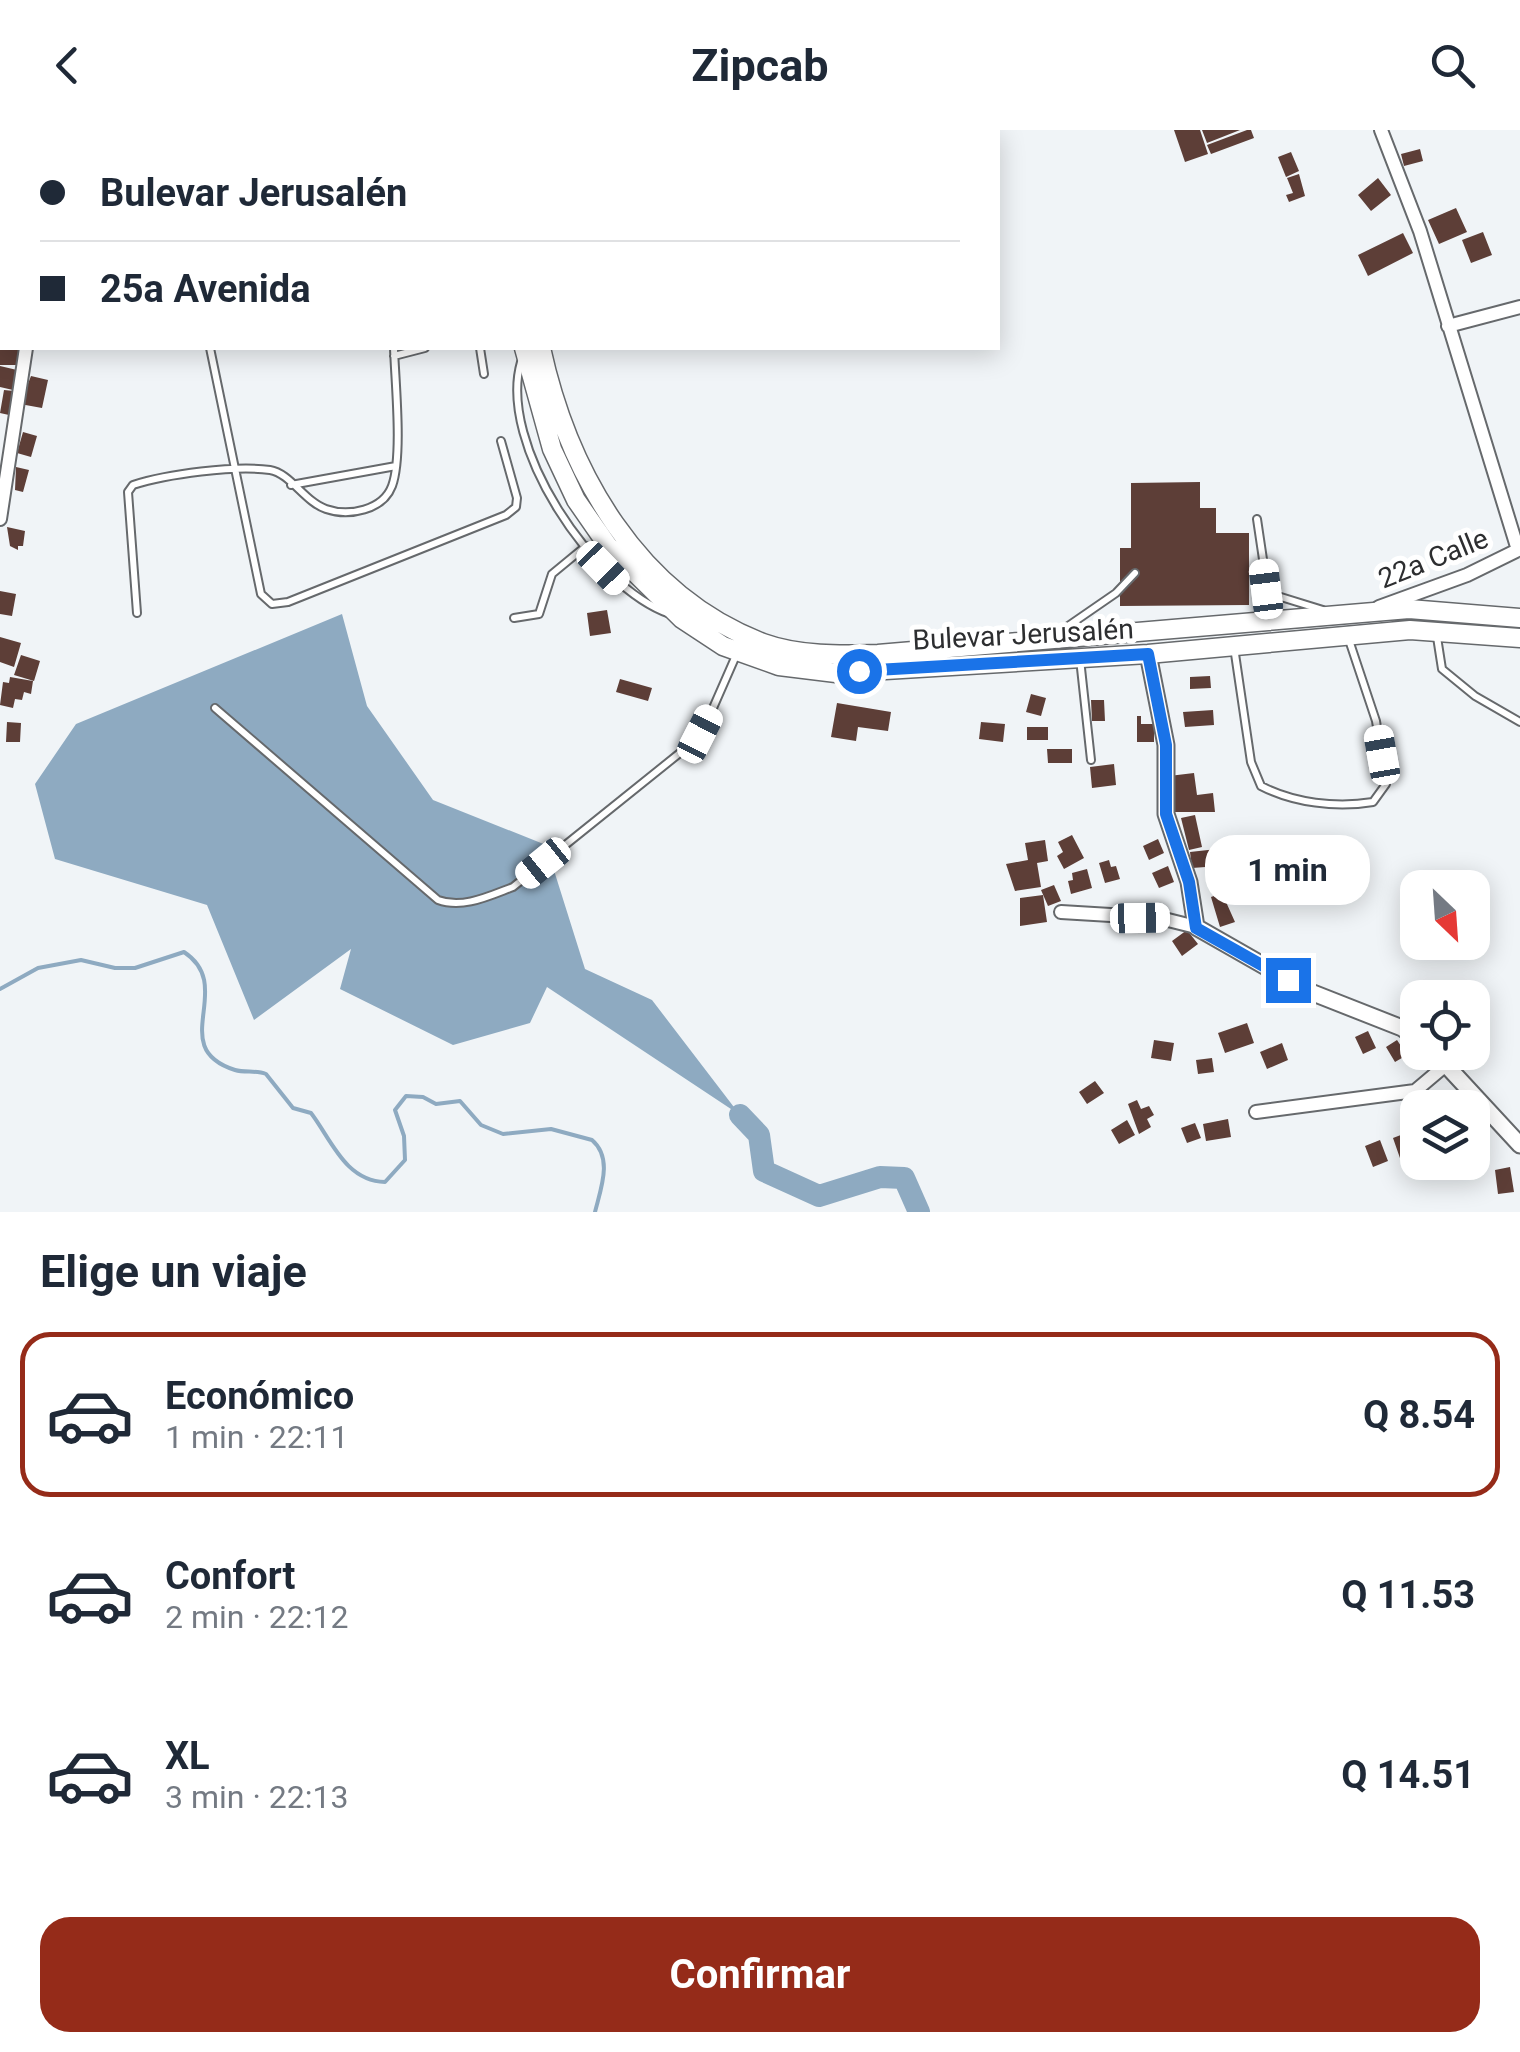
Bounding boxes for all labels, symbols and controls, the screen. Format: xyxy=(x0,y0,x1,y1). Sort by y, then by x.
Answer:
icon: back xyxy=(40,38,95,93)
icon: search xyxy=(1425,38,1480,93)
text: Zipcab xyxy=(691,39,829,92)
text: Bulevar Jerusalén xyxy=(100,171,407,215)
text: 25a Avenida xyxy=(100,267,311,311)
street label: 22a Calle xyxy=(1373,522,1493,595)
car xyxy=(571,536,635,600)
car xyxy=(1247,557,1285,621)
street label: Bulevar Jerusalén xyxy=(912,612,1134,657)
route start xyxy=(837,649,882,694)
car xyxy=(673,700,727,768)
car xyxy=(1362,723,1402,787)
car xyxy=(510,832,576,894)
callout: 1 min xyxy=(1206,835,1370,905)
text: 1 min xyxy=(1247,851,1328,889)
north arrow xyxy=(1400,870,1490,960)
map controls xyxy=(1400,870,1490,1180)
car xyxy=(1110,902,1170,934)
route end xyxy=(1266,958,1311,1003)
button: locate xyxy=(1400,980,1490,1070)
button: layers xyxy=(1400,1090,1490,1180)
text: Elige un viaje xyxy=(40,1245,307,1298)
icon: car xyxy=(45,1370,135,1460)
text: Económico xyxy=(165,1374,354,1418)
text: Q 8.54 xyxy=(1363,1393,1475,1437)
text: 1 min · 22:11 xyxy=(165,1418,348,1456)
icon: car xyxy=(45,1550,135,1640)
text: Confort xyxy=(165,1554,295,1598)
text: Q 11.53 xyxy=(1341,1573,1475,1617)
text: 2 min · 22:12 xyxy=(165,1598,348,1636)
icon: car xyxy=(45,1730,135,1820)
text: XL xyxy=(165,1734,210,1778)
text: Q 14.51 xyxy=(1341,1753,1475,1797)
text: 3 min · 22:13 xyxy=(165,1778,348,1816)
button: Confirmar xyxy=(40,1917,1480,2032)

